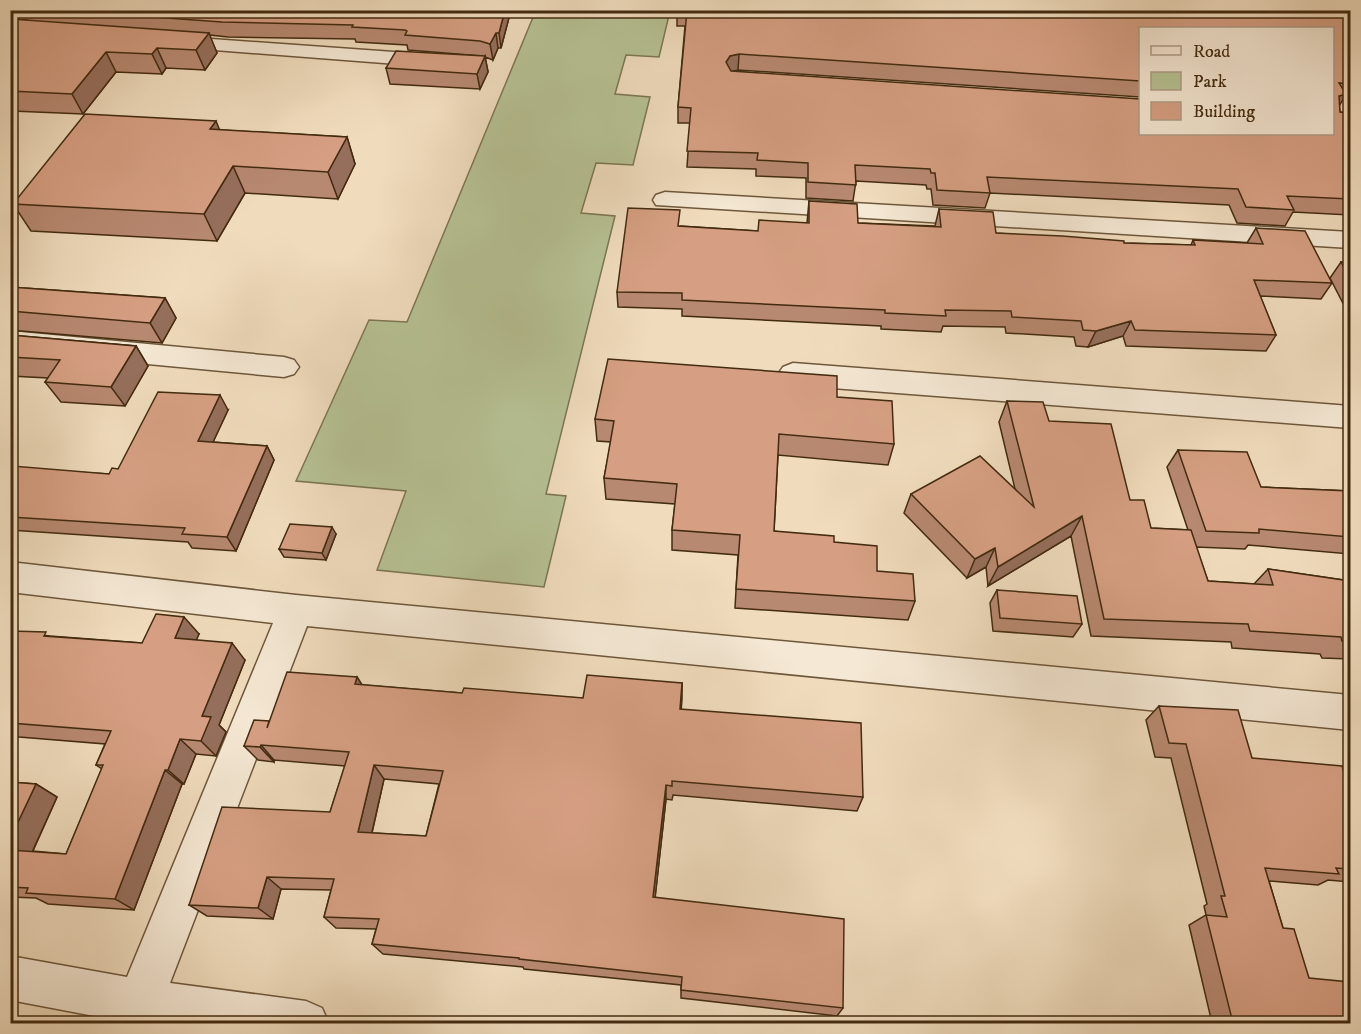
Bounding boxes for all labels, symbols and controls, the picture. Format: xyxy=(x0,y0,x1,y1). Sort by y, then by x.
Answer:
legend xyxy=(1139,27,1334,135)
text: Road xyxy=(1193,41,1230,63)
text: Park xyxy=(1193,71,1227,93)
text: Building xyxy=(1193,101,1255,123)

